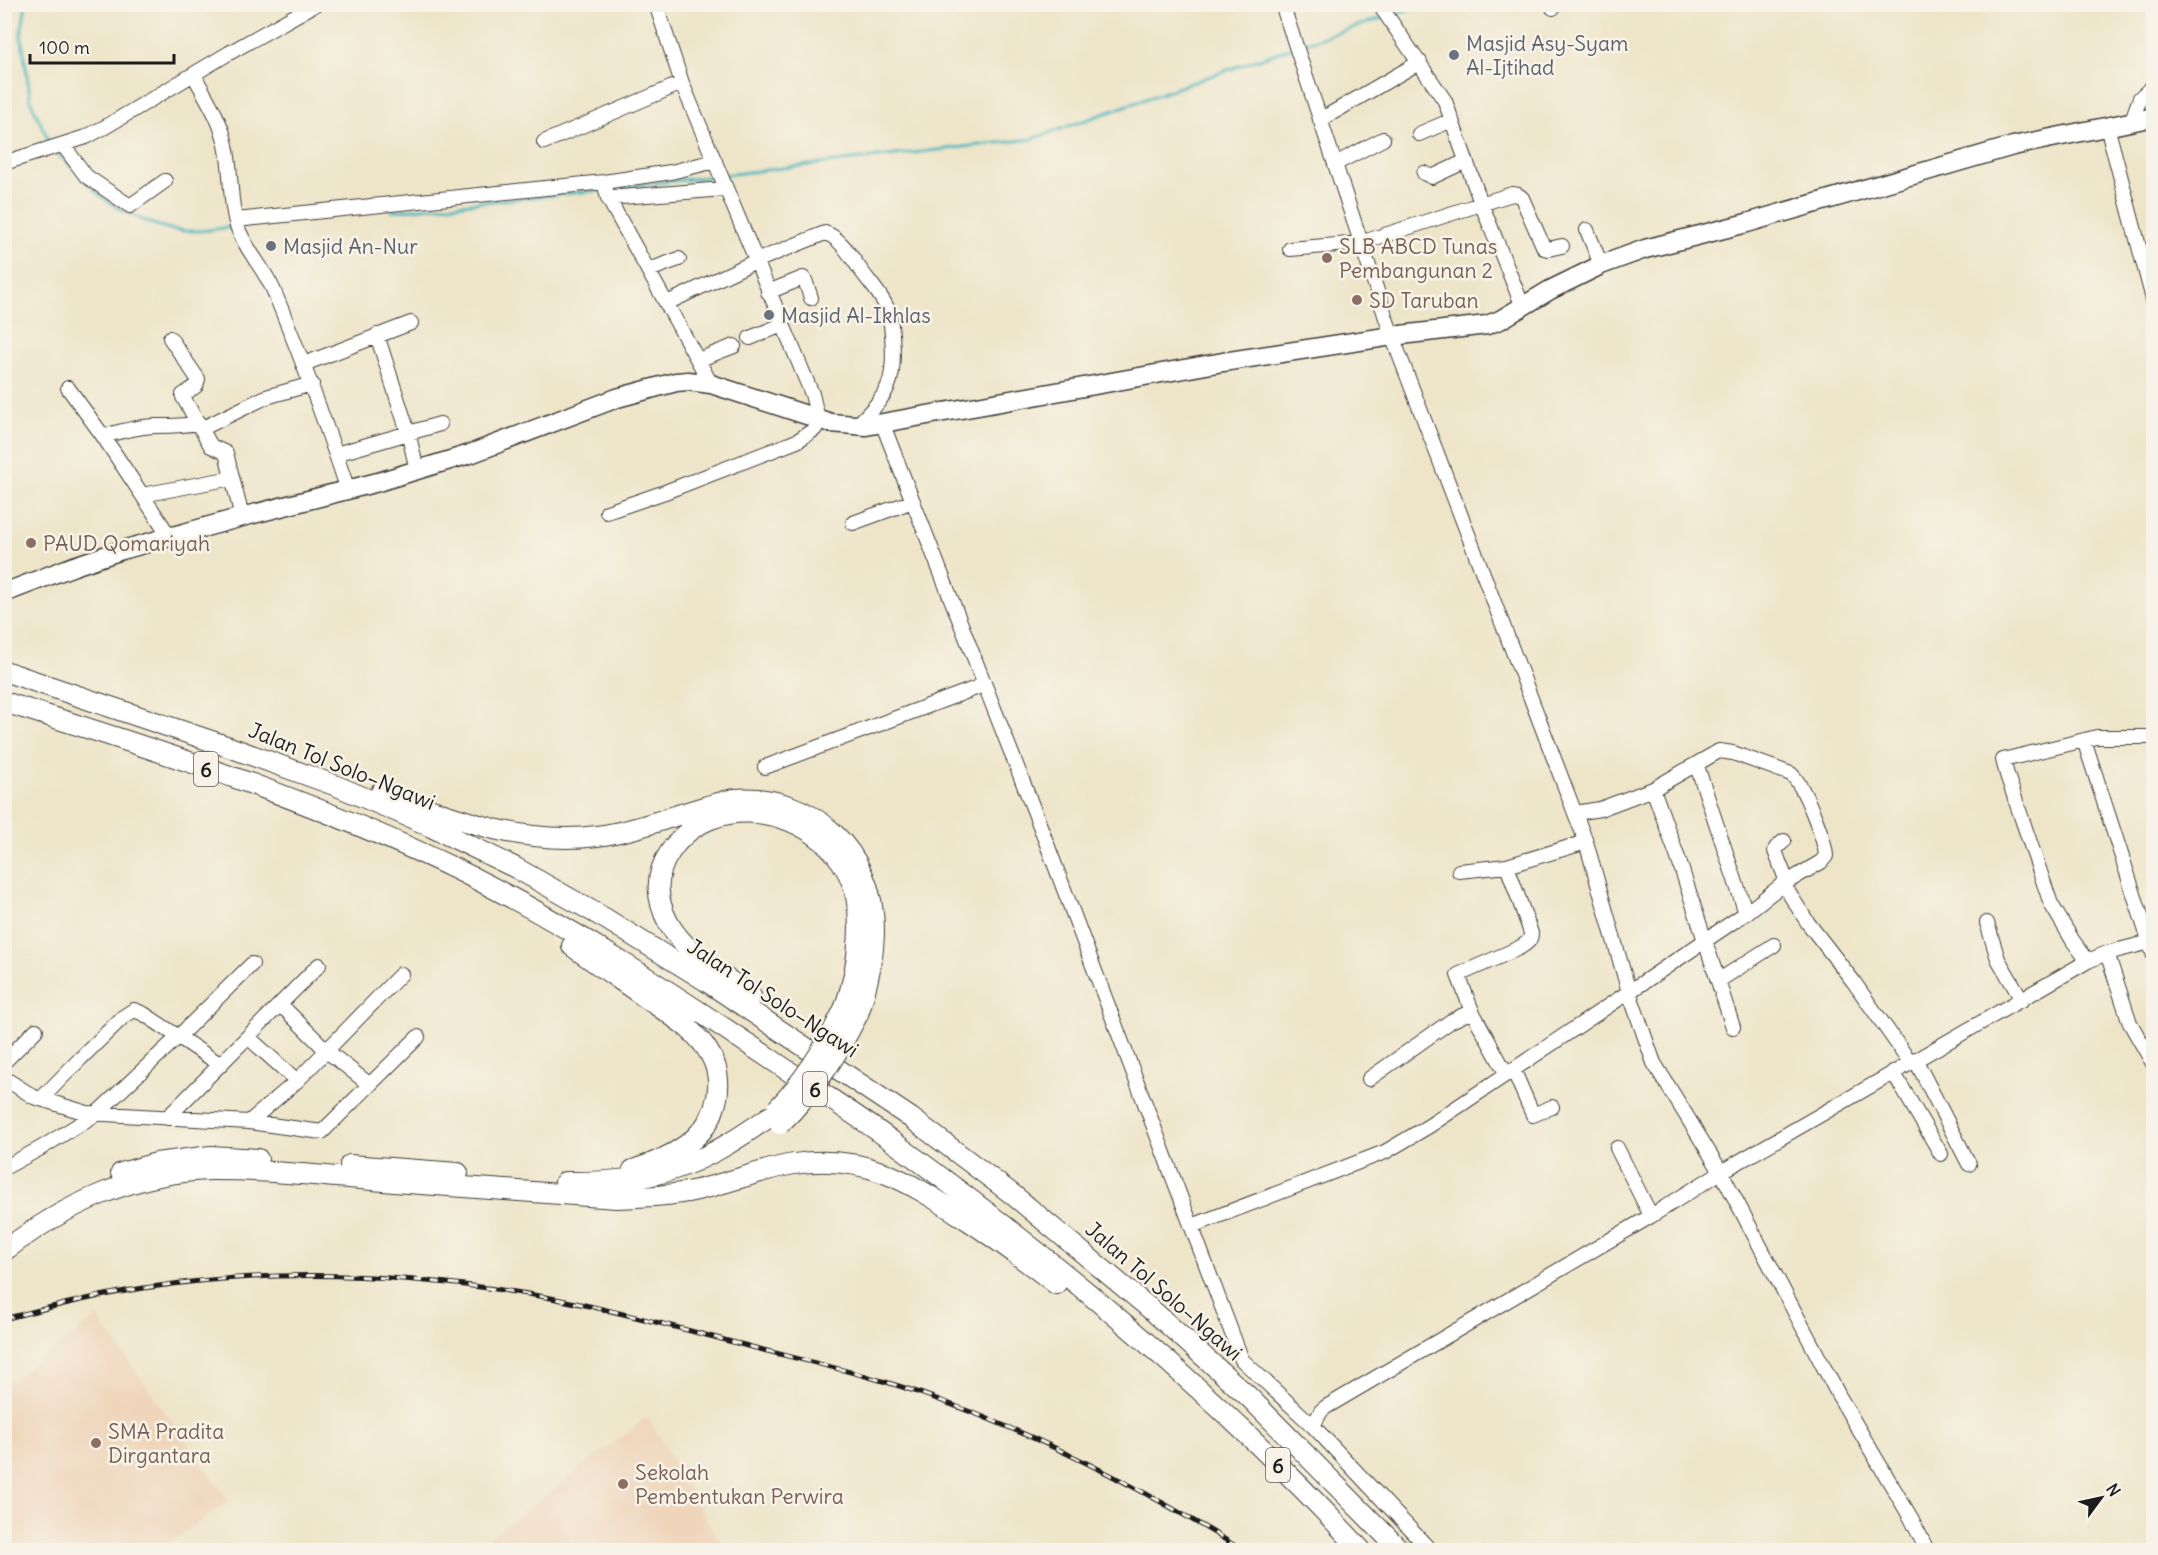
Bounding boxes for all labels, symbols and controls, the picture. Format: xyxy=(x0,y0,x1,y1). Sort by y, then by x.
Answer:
scale bar xyxy=(30,27,174,65)
place label: Masjid Asy-Syam Al-Ijtihad xyxy=(1466,30,1628,81)
text: 100 m xyxy=(39,36,90,59)
marker: Masjid Asy-Syam Al-Ijtihad xyxy=(1447,48,1461,62)
place label: Masjid An-Nur xyxy=(283,233,418,260)
place label: SLB ABCD Tunas Pembangunan 2 xyxy=(1339,233,1497,284)
marker: Masjid An-Nur xyxy=(264,239,278,253)
marker: SLB ABCD Tunas Pembangunan 2 xyxy=(1320,251,1334,265)
place label: SD Taruban xyxy=(1369,287,1479,314)
marker: SD Taruban xyxy=(1350,293,1364,307)
place label: Masjid Al-Ikhlas xyxy=(781,302,931,329)
marker: Masjid Al-Ikhlas xyxy=(762,308,776,322)
place label: PAUD Qomariyah xyxy=(43,530,210,557)
marker: PAUD Qomariyah xyxy=(24,536,38,550)
street label: Jalan Tol Solo–Ngawi xyxy=(245,716,439,816)
road number: 6 xyxy=(194,752,218,786)
street label: Jalan Tol Solo–Ngawi xyxy=(682,933,864,1063)
road number: 6 xyxy=(803,1072,827,1106)
street label: Jalan Tol Solo–Ngawi xyxy=(1080,1216,1248,1366)
place label: SMA Pradita Dirgantara xyxy=(108,1418,224,1469)
marker: SMA Pradita Dirgantara xyxy=(89,1436,103,1450)
road number: 6 xyxy=(1266,1448,1290,1482)
place label: Sekolah Pembentukan Perwira xyxy=(635,1459,844,1510)
north arrow xyxy=(2071,1468,2131,1528)
marker: Sekolah Pembentukan Perwira xyxy=(616,1477,630,1491)
text: N xyxy=(2102,1480,2125,1500)

